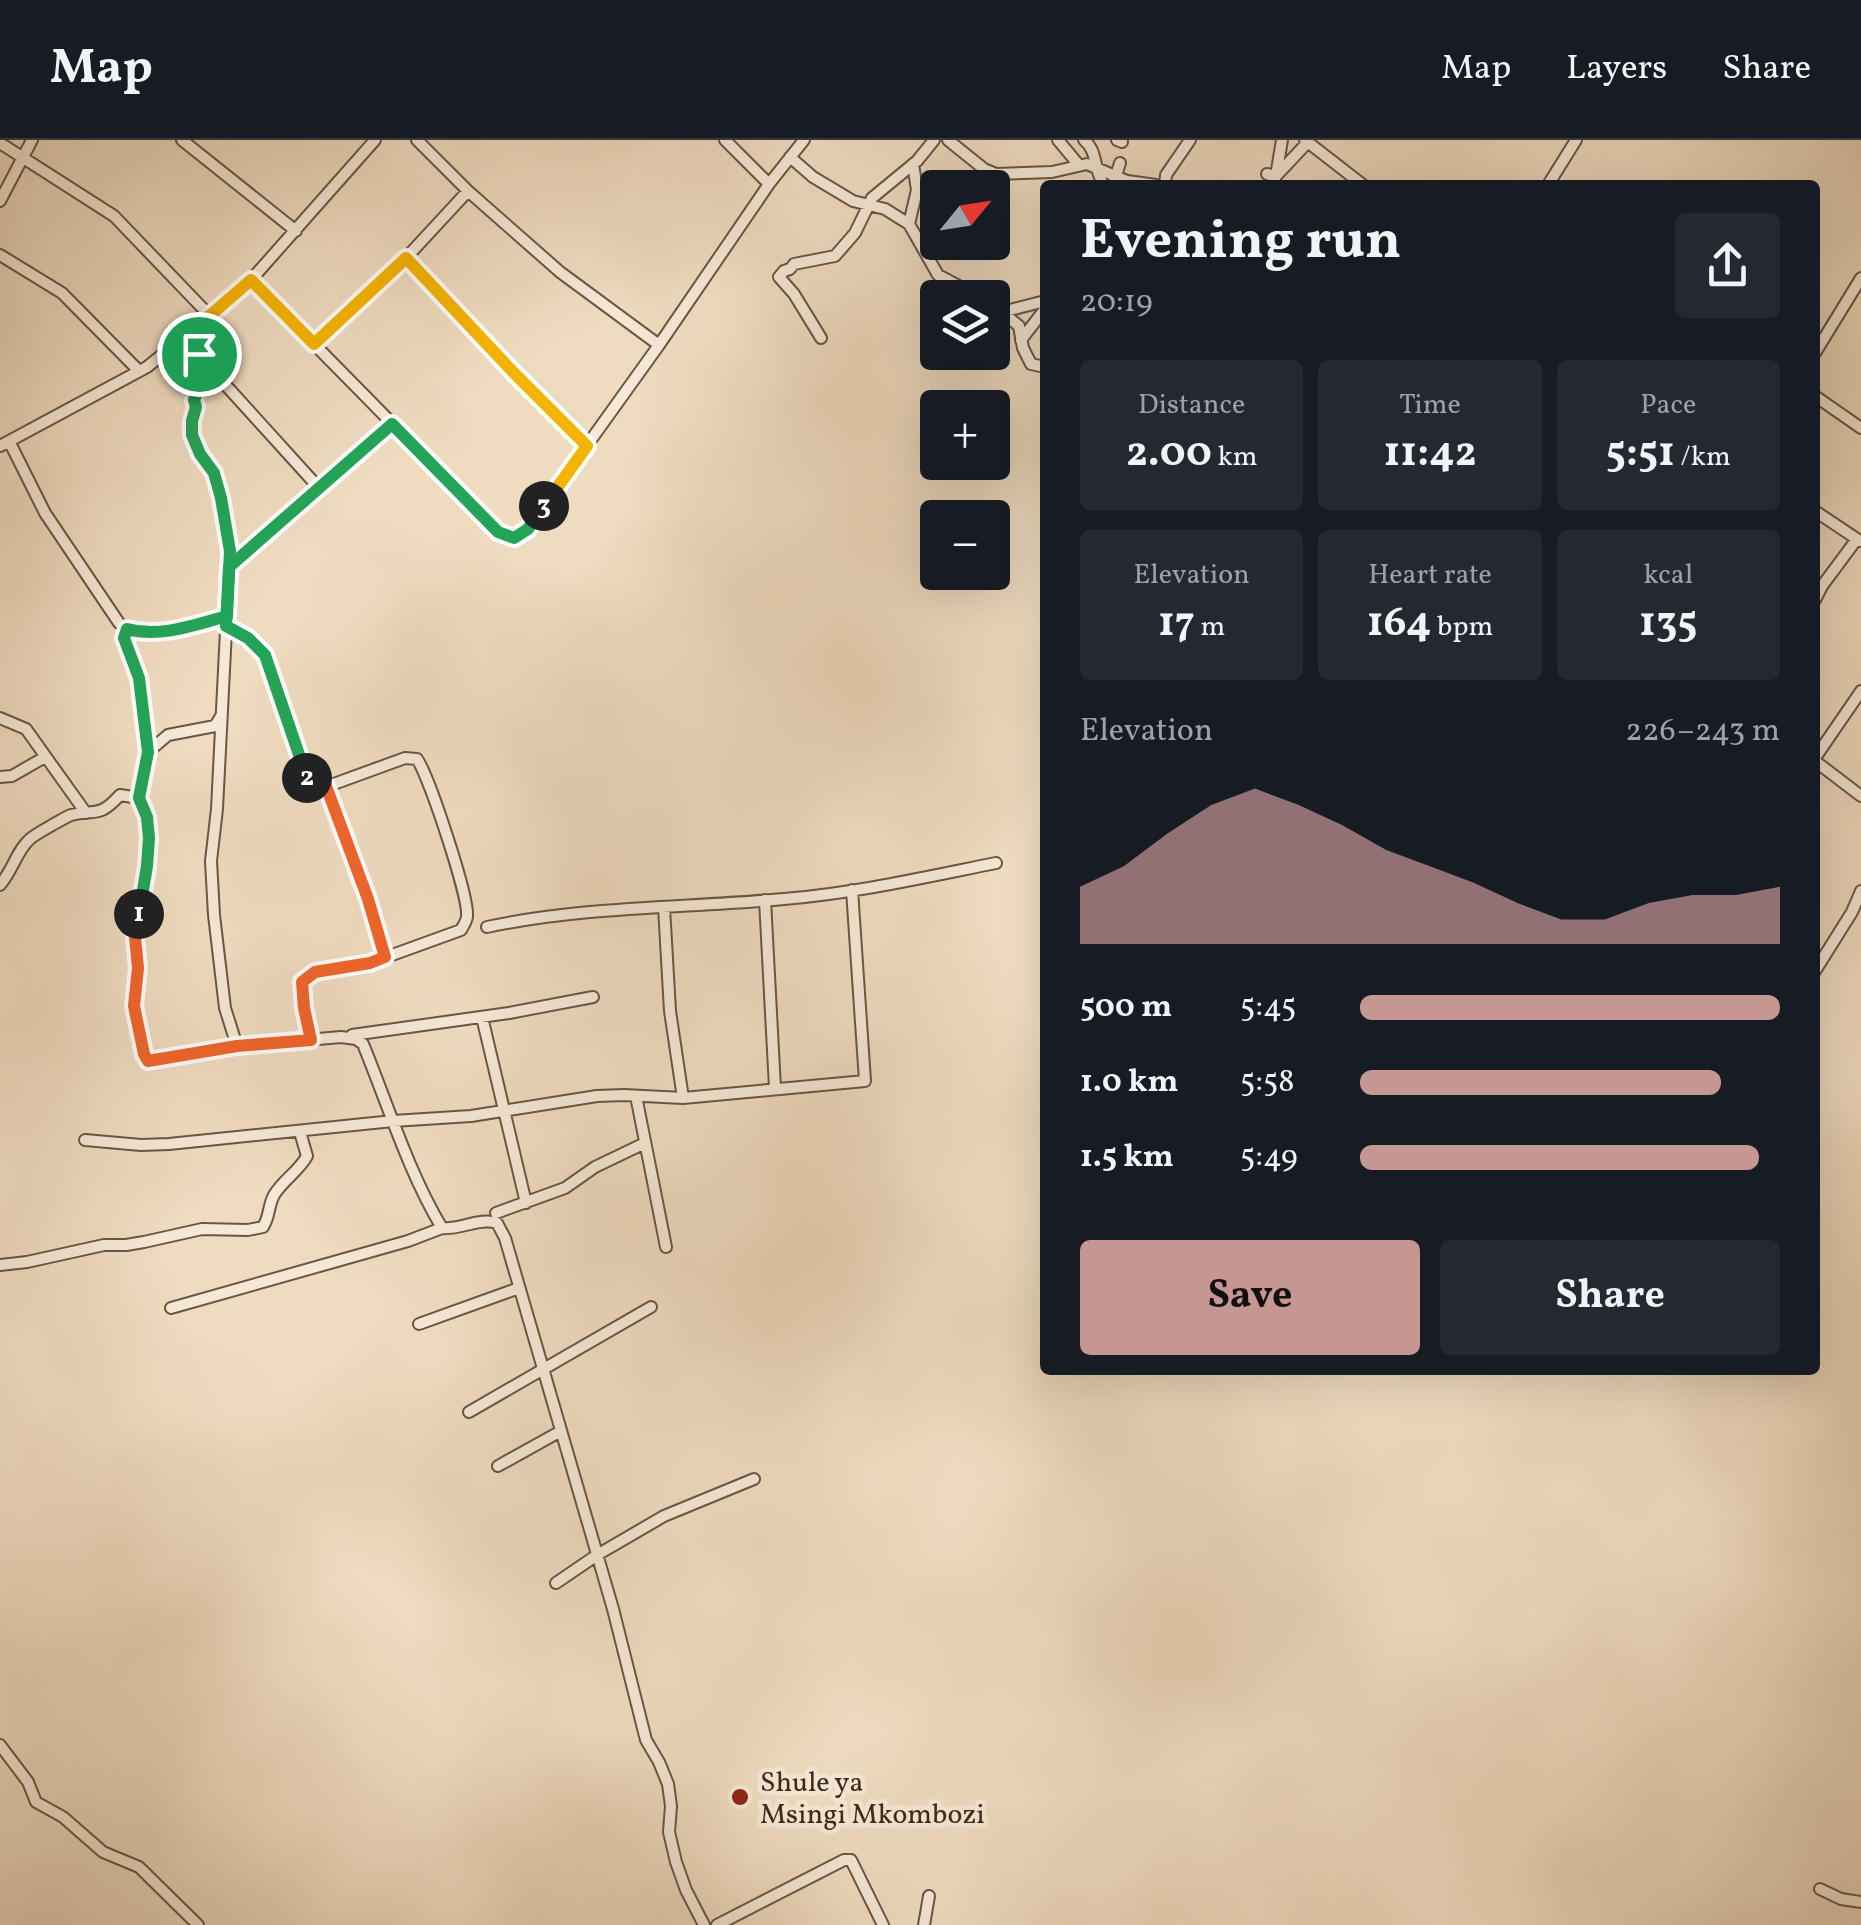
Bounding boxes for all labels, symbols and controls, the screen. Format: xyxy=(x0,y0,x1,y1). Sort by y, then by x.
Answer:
text: Map xyxy=(50,36,153,103)
text: Map xyxy=(1441,45,1511,93)
text: Layers xyxy=(1566,45,1667,93)
text: Share xyxy=(1722,45,1811,93)
north arrow xyxy=(920,170,1010,260)
map controls xyxy=(920,170,1010,590)
text: Evening run xyxy=(1080,205,1401,281)
button: share xyxy=(1675,213,1780,318)
button: layers xyxy=(920,280,1010,370)
text: 20:19 xyxy=(1080,281,1153,325)
pin xyxy=(157,312,242,397)
icon: arrive xyxy=(172,327,227,382)
text: Distance xyxy=(1138,386,1245,425)
text: Time xyxy=(1399,386,1461,425)
text: Pace xyxy=(1640,386,1696,425)
button: + xyxy=(920,390,1010,480)
text: 2.00 xyxy=(1126,425,1212,484)
text: 11:42 xyxy=(1383,425,1476,484)
text: 5:51 xyxy=(1606,425,1675,484)
text: km xyxy=(1212,438,1257,477)
text: /km xyxy=(1675,438,1731,477)
pin: 3 xyxy=(519,481,569,531)
text: 3 xyxy=(537,486,551,525)
button: − xyxy=(920,500,1010,590)
text: Elevation xyxy=(1133,556,1250,595)
text: Heart rate xyxy=(1368,556,1492,595)
text: kcal xyxy=(1643,556,1693,595)
text: 17 xyxy=(1158,595,1195,654)
text: 164 xyxy=(1367,595,1432,654)
text: 135 xyxy=(1639,595,1698,654)
text: m xyxy=(1195,608,1225,647)
text: bpm xyxy=(1432,608,1493,647)
text: Elevation xyxy=(1080,710,1213,754)
text: 226–243 m xyxy=(1625,710,1780,754)
pin: 2 xyxy=(282,753,332,803)
text: 2 xyxy=(300,758,314,797)
pin: 1 xyxy=(114,889,164,939)
text: 1 xyxy=(133,894,145,933)
text: 500 m xyxy=(1080,986,1172,1030)
text: 5:45 xyxy=(1240,986,1296,1030)
text: 1.0 km xyxy=(1080,1061,1178,1105)
text: 5:58 xyxy=(1240,1061,1295,1105)
text: 1.5 km xyxy=(1080,1136,1174,1180)
text: 5:49 xyxy=(1240,1136,1298,1180)
button: Save xyxy=(1080,1240,1420,1355)
button: Share xyxy=(1440,1240,1780,1355)
place label: Shule ya Msingi Mkombozi xyxy=(760,1764,985,1835)
marker: Shule ya Msingi Mkombozi xyxy=(729,1786,751,1808)

